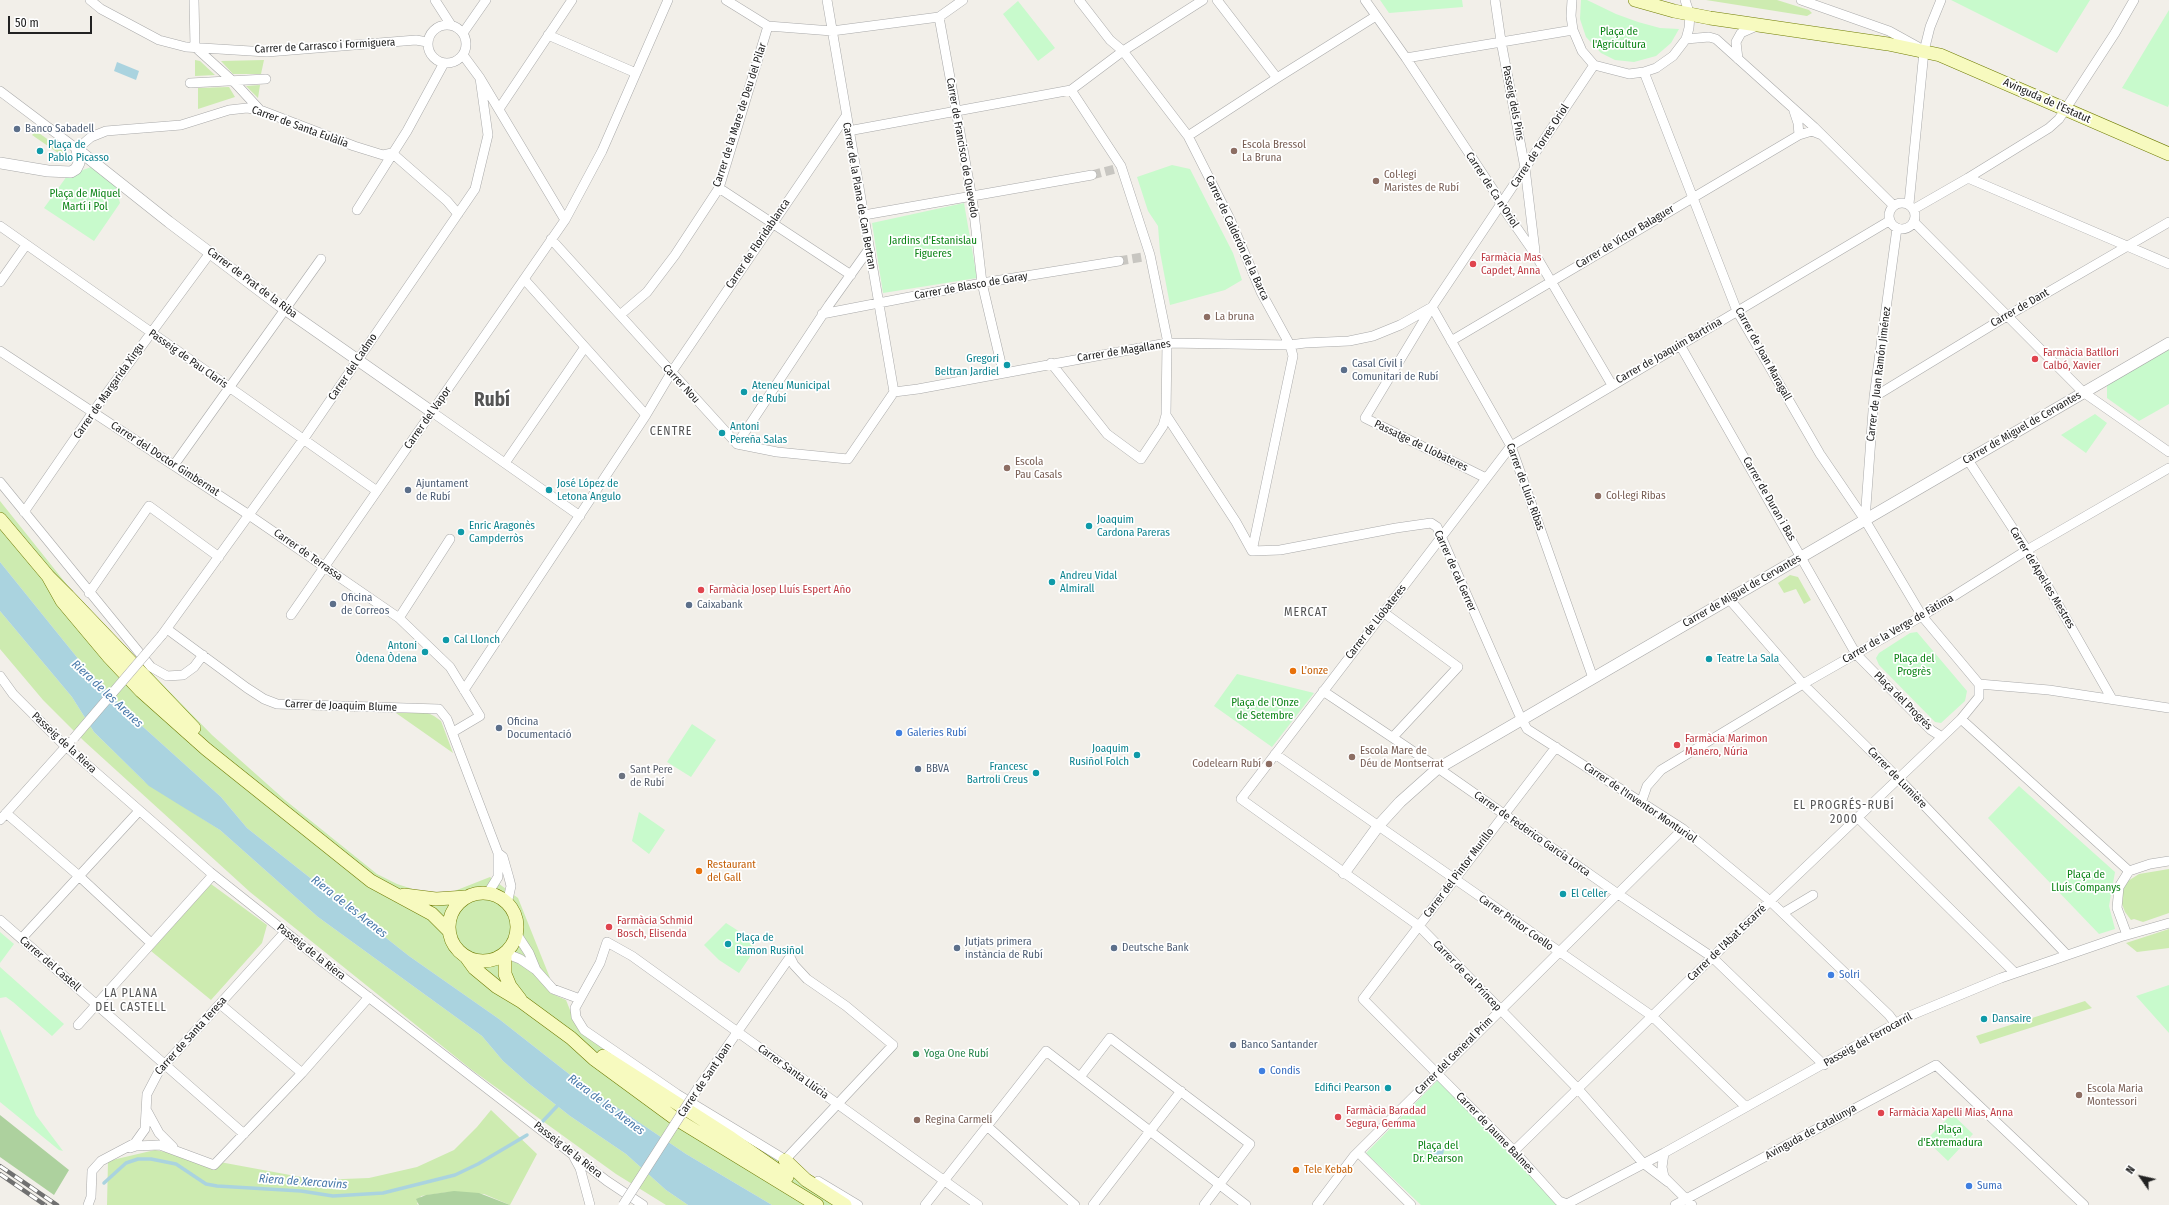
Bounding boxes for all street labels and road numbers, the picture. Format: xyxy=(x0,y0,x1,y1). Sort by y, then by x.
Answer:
street label: Carrer de Carrasco i Formiguera xyxy=(254,36,396,56)
street label: Carrer de la Mare de Deu del Pilar xyxy=(710,41,770,189)
street label: Passeig dels Pins xyxy=(1499,64,1527,142)
street label: Avinguda de l'Estatut xyxy=(2001,76,2093,126)
street label: Carrer de Francisco de Quevedo xyxy=(943,77,981,219)
street label: Carrer de Torres Oriol xyxy=(1508,102,1572,190)
street label: Carrer de Santa Eulàlia xyxy=(250,103,350,151)
street label: Carrer de la Plana de Can Bertran xyxy=(840,121,878,271)
street label: Carrer de Ca n'Oriol xyxy=(1463,150,1521,230)
street label: Carrer de Calderón de la Barca xyxy=(1202,173,1272,303)
street label: Carrer de Floridablanca xyxy=(723,197,793,291)
street label: Carrer de Víctor Balaguer xyxy=(1573,202,1677,272)
street label: Carrer de Prat de la Riba xyxy=(204,245,300,321)
street label: Carrer de Blasco de Garay xyxy=(913,270,1029,302)
street label: Carrer de Dant xyxy=(1989,286,2051,330)
street label: Carrer de Joan Maragall xyxy=(1732,305,1794,403)
street label: Carrer de Juan Ramón Jiménez xyxy=(1864,306,1894,442)
street label: Carrer de Joaquim Bartrina xyxy=(1614,315,1724,387)
street label: Passeig de Pau Claris xyxy=(146,327,230,391)
street label: Carrer del Cadmo xyxy=(326,331,380,403)
street label: Carrer de Magallanes xyxy=(1076,337,1172,365)
street label: Carrer de Margarida Xirgu xyxy=(71,340,147,442)
street label: Carrer Nou xyxy=(660,362,702,406)
street label: Carrer del Vapor xyxy=(402,384,454,452)
street label: Carrer de Miguel de Cervantes xyxy=(1961,389,2083,467)
street label: Passatge de Llobateres xyxy=(1372,418,1470,474)
street label: Carrer del Doctor Gimbernat xyxy=(108,419,222,499)
street label: Carrer de Lluís Ribas xyxy=(1503,442,1547,532)
street label: Carrer de Duran i Bas xyxy=(1740,455,1798,543)
street label: Carrer de'Apel·les Mestres xyxy=(2006,525,2078,631)
street label: Carrer de Terrassa xyxy=(271,526,345,584)
street label: Carrer de cal Gerrer xyxy=(1431,528,1479,614)
street label: Carrer de Miguel de Cervantes xyxy=(1681,552,1803,630)
street label: Carrer de Llobateres xyxy=(1343,582,1409,662)
street label: Carrer de la Verge de Fàtima xyxy=(1840,592,1956,666)
street label: Plaça del Progrés xyxy=(1871,669,1935,733)
street label: Carrer de Joaquim Blume xyxy=(285,697,397,715)
street label: Passeig de la Riera xyxy=(29,710,99,776)
street label: Carrer de Lumière xyxy=(1864,745,1930,811)
street label: Carrer de l'Inventor Monturiol xyxy=(1581,760,1699,846)
street label: Carrer de Federico García Lorca xyxy=(1471,789,1593,879)
street label: Carrer del Pintor Murillo xyxy=(1421,826,1497,920)
street label: Carrer Pintor Coello xyxy=(1476,892,1556,954)
street label: Carrer de l'Abat Escarré xyxy=(1685,902,1769,984)
street label: Passeig de la Riera xyxy=(274,921,348,983)
street label: Carrer del Castell xyxy=(17,934,83,994)
street label: Carrer de cal Príncep xyxy=(1430,938,1504,1014)
street label: Carrer de Santa Teresa xyxy=(152,994,230,1078)
street label: Passeig del Ferrocarril xyxy=(1822,1010,1914,1070)
street label: Carrer del General Prim xyxy=(1412,1014,1496,1098)
street label: Carrer de Sant Joan xyxy=(675,1040,735,1120)
street label: Carrer Santa Llúcia xyxy=(755,1042,831,1102)
street label: Carrer de Jaume Balmes xyxy=(1453,1090,1537,1176)
street label: Avinguda de Catalunya xyxy=(1763,1101,1859,1163)
street label: Passeig de la Riera xyxy=(531,1119,605,1181)

